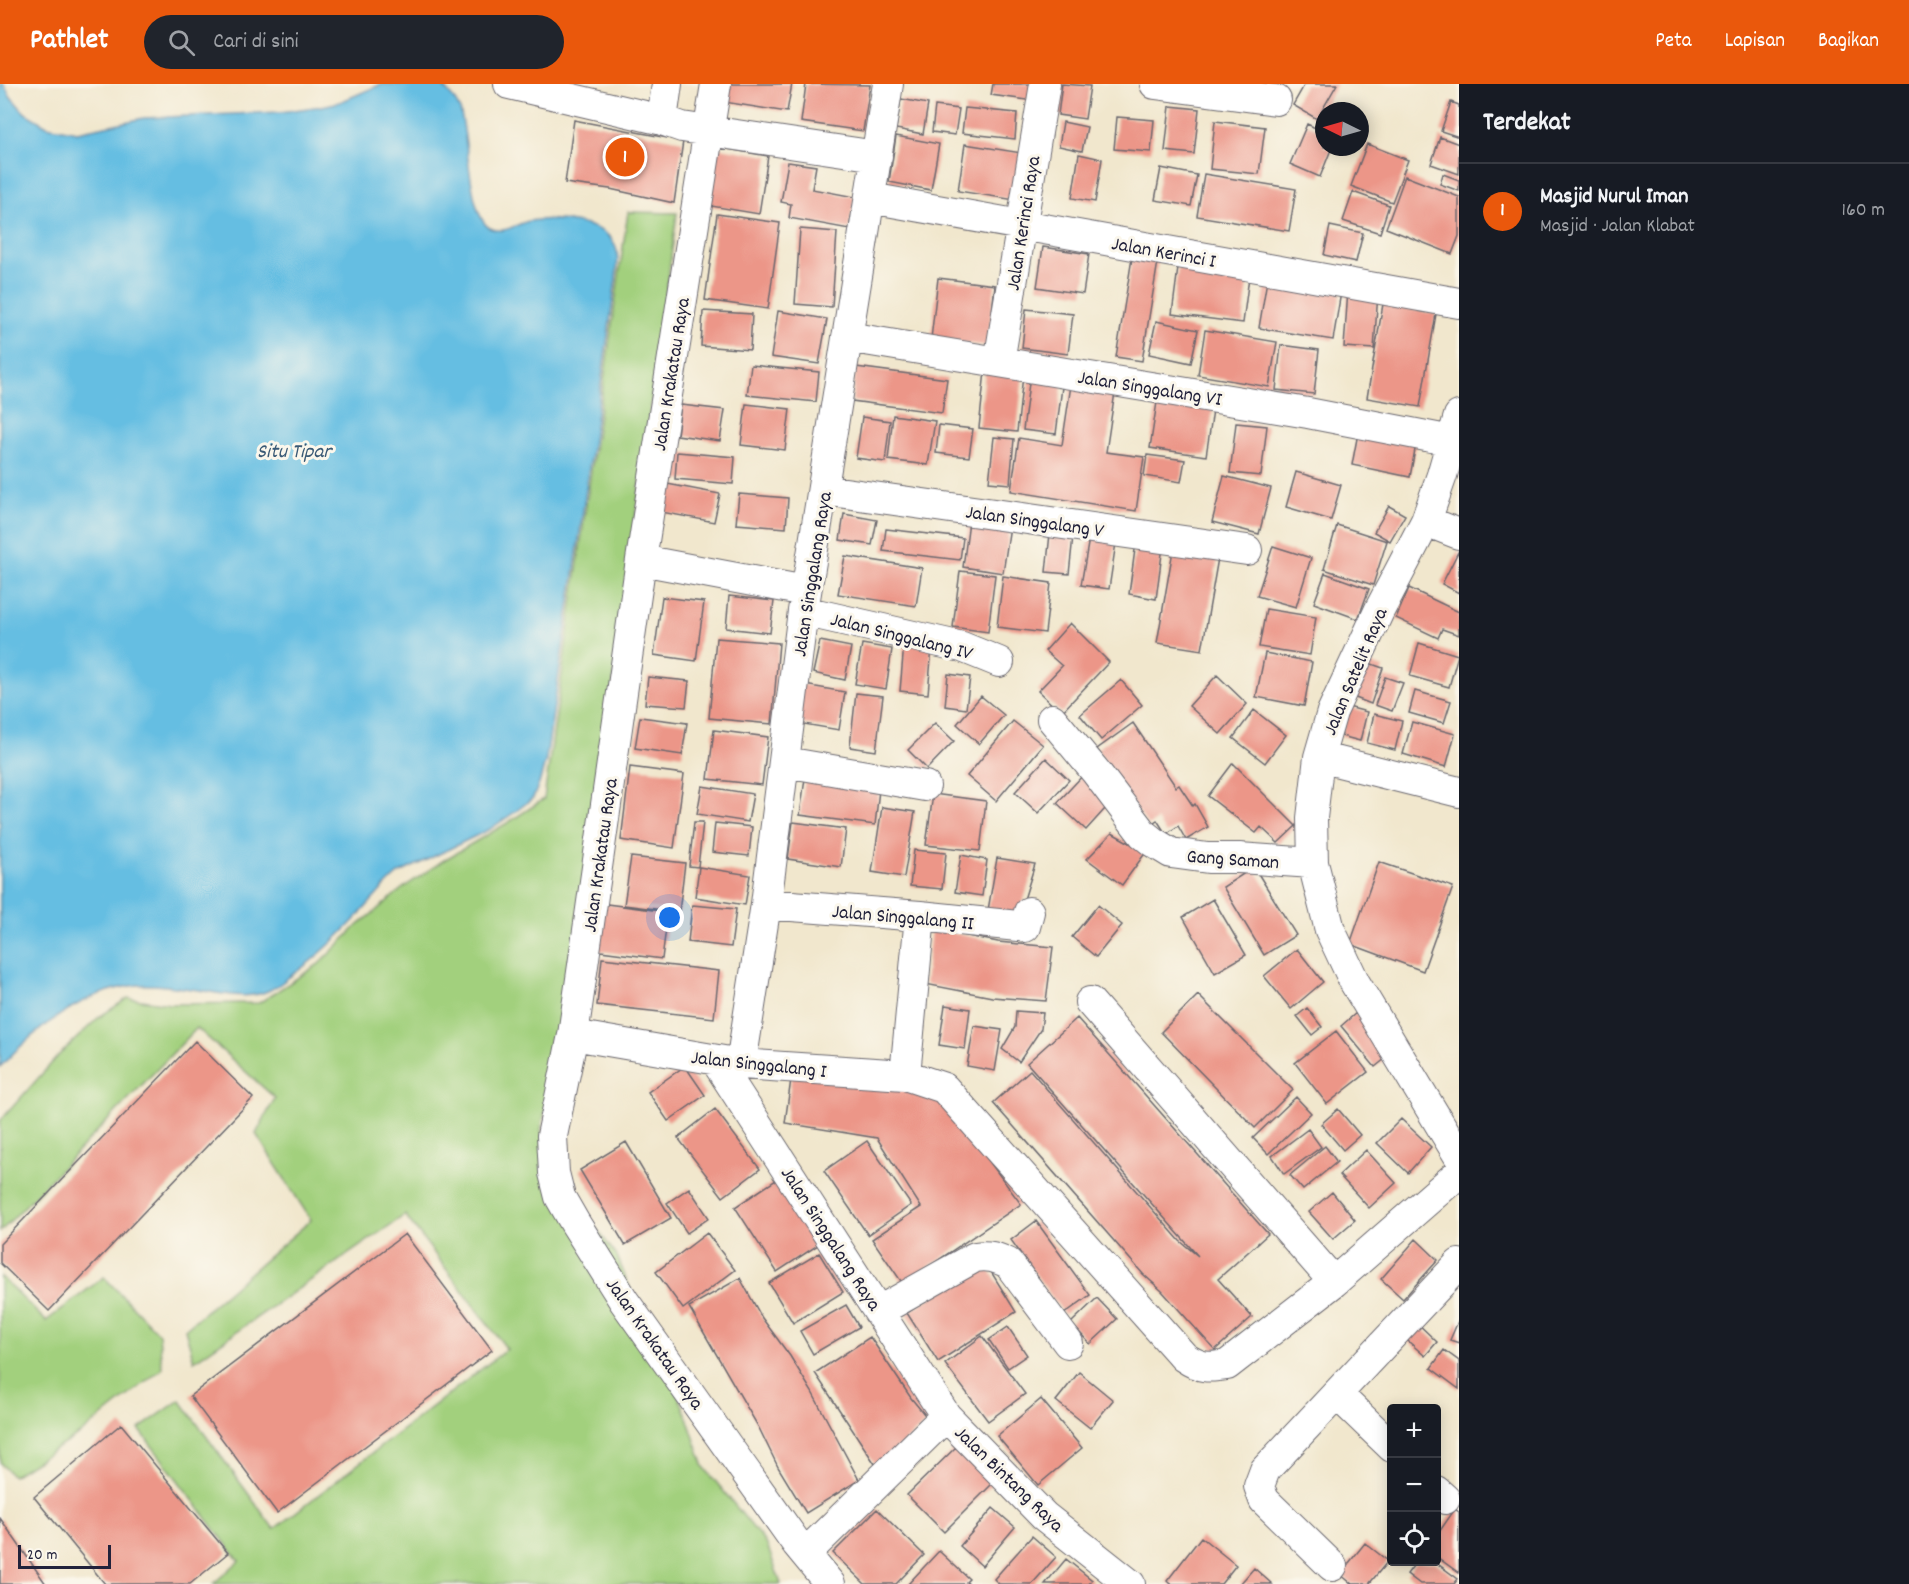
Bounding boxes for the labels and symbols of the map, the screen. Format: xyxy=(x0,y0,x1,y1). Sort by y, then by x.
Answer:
north arrow xyxy=(1315,102,1369,156)
pin: 1 xyxy=(606,134,644,180)
street label: Jalan Kerinci Raya xyxy=(1001,154,1050,293)
street label: Jalan Kerinci I xyxy=(1109,231,1218,277)
street label: Jalan Krakatau Raya xyxy=(647,295,699,453)
street label: Jalan Singgalang VI xyxy=(1075,365,1224,415)
water label: Situ Tipar xyxy=(257,438,333,468)
street label: Jalan Singgalang Raya xyxy=(787,489,841,659)
street label: Jalan Singgalang V xyxy=(964,499,1106,547)
street label: Jalan Satelit Raya xyxy=(1317,604,1396,740)
street label: Jalan Singgalang IV xyxy=(827,607,976,669)
street label: Jalan Krakatau Raya xyxy=(577,776,627,934)
street label: Gang Saman xyxy=(1186,844,1280,878)
street label: Jalan Singgalang II xyxy=(831,899,975,939)
your location xyxy=(655,903,684,932)
street label: Jalan Singgalang I xyxy=(690,1045,828,1087)
street label: Jalan Singgalang Raya xyxy=(772,1162,887,1318)
street label: Jalan Krakatau Raya xyxy=(598,1273,710,1417)
street label: Jalan Bintang Raya xyxy=(947,1420,1069,1540)
scale bar xyxy=(18,1542,111,1570)

